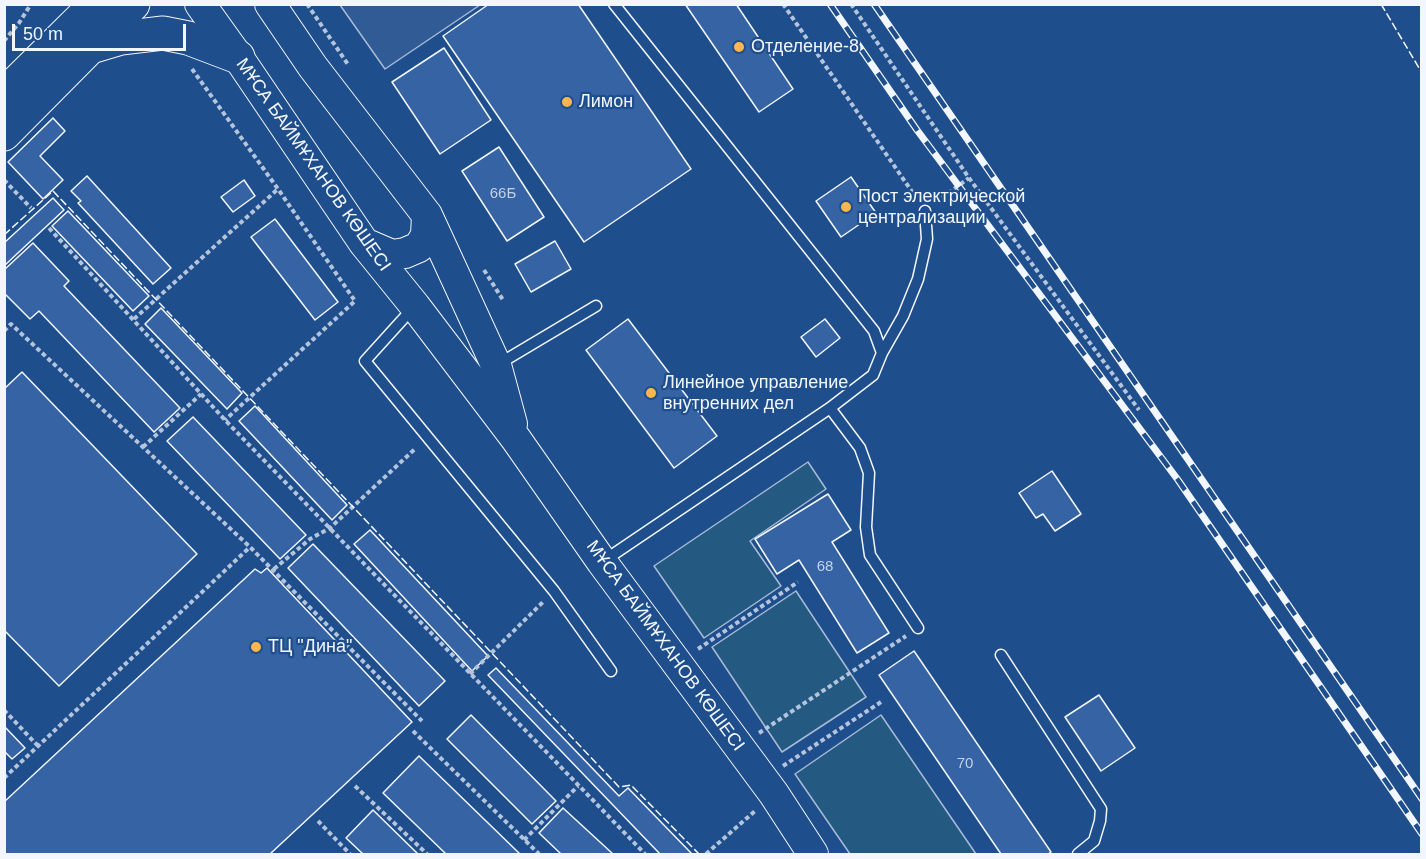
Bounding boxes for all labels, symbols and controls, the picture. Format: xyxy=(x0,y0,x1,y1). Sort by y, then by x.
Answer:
scale bar xyxy=(15,12,189,50)
text: 50 m xyxy=(23,24,63,44)
place label: Отделение-8 xyxy=(751,36,859,58)
marker: Отделение-8 xyxy=(732,40,746,54)
street label: МҰСА БАЙМҰХАНОВ КӨШЕСІ xyxy=(231,54,395,276)
place label: Лимон xyxy=(579,91,633,113)
marker: Лимон xyxy=(560,95,574,109)
house number: 66Б xyxy=(490,185,516,203)
place label: Пост электрической централизации xyxy=(858,186,1025,228)
marker: Пост электрической централизации xyxy=(839,200,853,214)
place label: Линейное управление внутренних дел xyxy=(663,372,848,415)
marker: Линейное управление внутренних дел xyxy=(644,386,658,400)
street label: МҰСА БАЙМҰХАНОВ КӨШЕСІ xyxy=(581,537,749,755)
house number: 68 xyxy=(817,558,833,576)
place label: ТЦ "Дина" xyxy=(268,636,352,658)
marker: ТЦ "Дина" xyxy=(249,640,263,654)
house number: 70 xyxy=(957,755,973,773)

